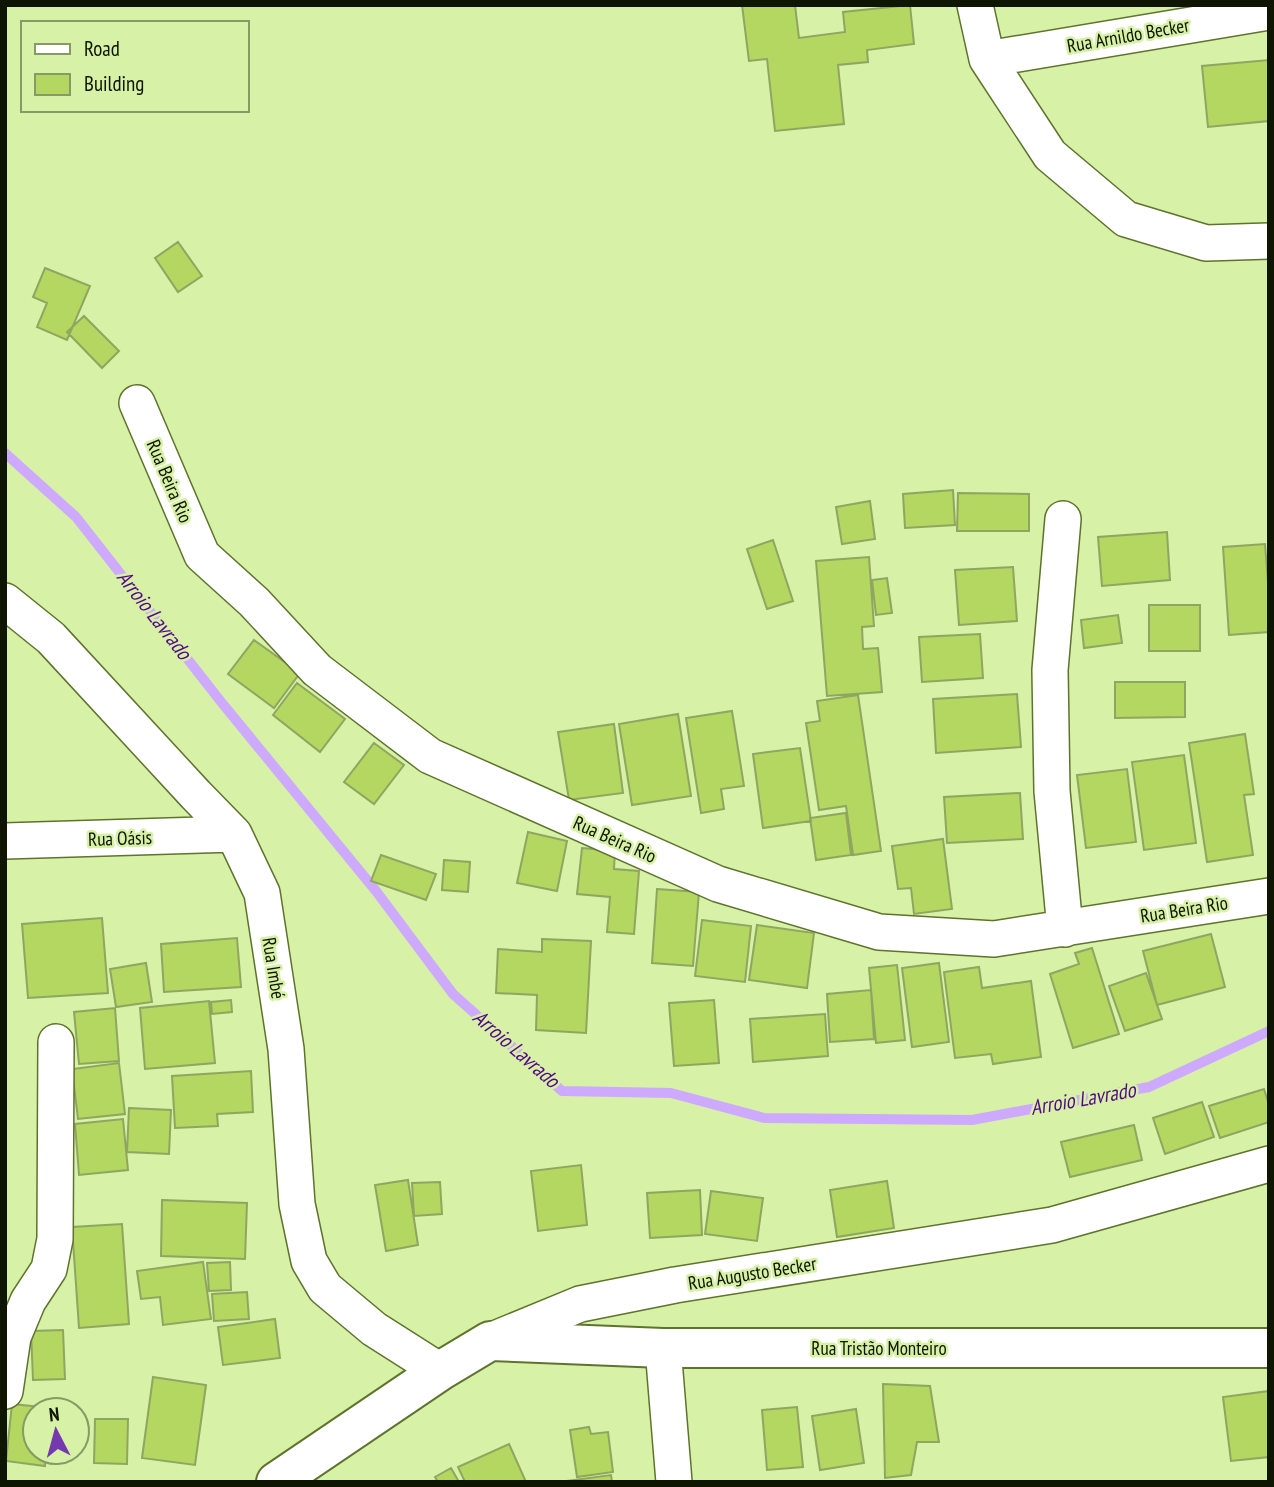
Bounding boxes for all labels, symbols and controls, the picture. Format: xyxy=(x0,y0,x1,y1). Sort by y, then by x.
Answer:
street label: Rua Arnildo Becker xyxy=(1065,12,1192,58)
legend xyxy=(21,21,248,112)
text: Road xyxy=(84,35,120,62)
text: Building xyxy=(84,70,144,97)
street label: Rua Beira Rio xyxy=(142,436,198,526)
water label: Arroio Lavrado xyxy=(111,565,199,666)
street label: Rua Beira Rio xyxy=(570,810,660,868)
street label: Rua Oásis xyxy=(88,825,152,851)
street label: Rua Beira Rio xyxy=(1139,890,1229,928)
street label: Rua Imbé xyxy=(257,936,291,1001)
water label: Arroio Lavrado xyxy=(468,1004,567,1095)
water label: Arroio Lavrado xyxy=(1028,1076,1139,1121)
street label: Rua Augusto Becker xyxy=(686,1251,819,1295)
street label: Rua Tristão Monteiro xyxy=(811,1336,947,1360)
north arrow xyxy=(21,1396,91,1466)
text: N xyxy=(48,1402,61,1427)

